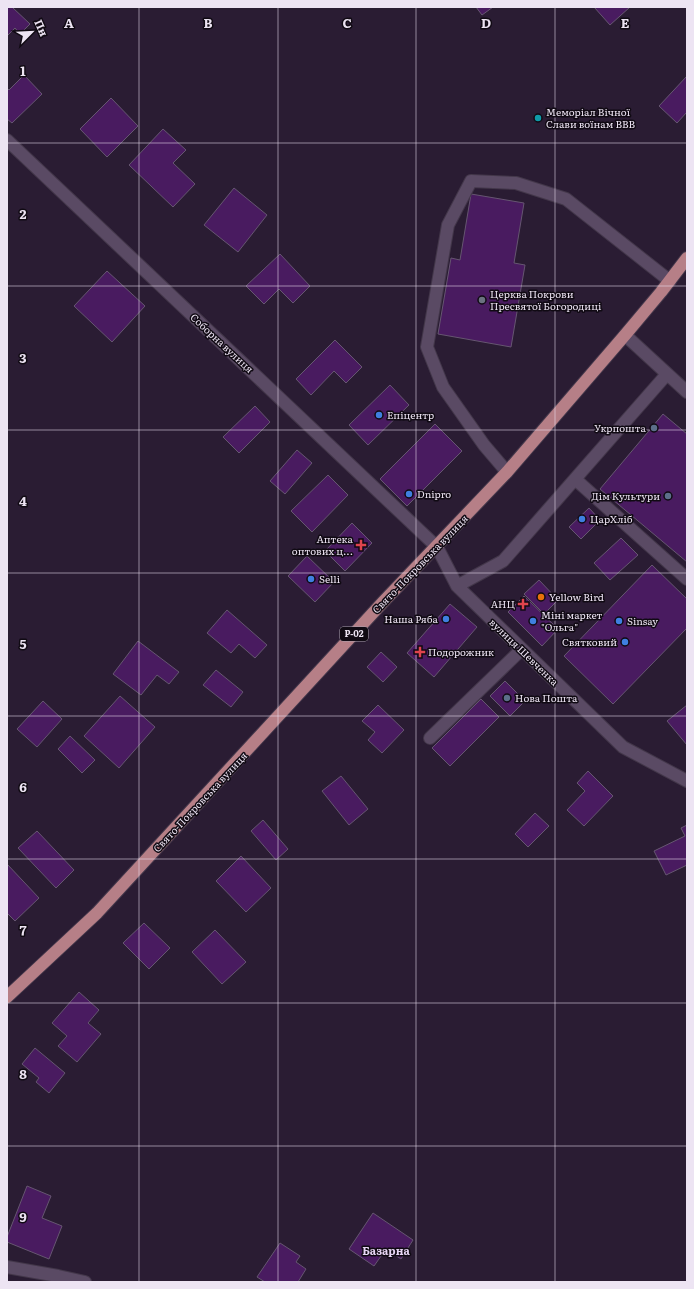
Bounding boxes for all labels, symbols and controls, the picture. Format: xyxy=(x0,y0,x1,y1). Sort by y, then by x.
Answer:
north arrow xyxy=(12,12,52,52)
text: A xyxy=(64,13,74,32)
text: B xyxy=(204,13,213,32)
text: C xyxy=(342,13,352,32)
text: D xyxy=(481,13,491,32)
text: E xyxy=(621,13,630,32)
text: Пн xyxy=(31,16,53,39)
text: 1 xyxy=(20,61,26,80)
place label: Меморіал Вічної Слави воїнам ВВВ xyxy=(546,104,636,131)
marker: Меморіал Вічної Слави воїнам ВВВ xyxy=(533,113,543,123)
text: 2 xyxy=(20,204,27,223)
place label: Церква Покрови Пресвятої Богородиці xyxy=(490,286,602,313)
marker: Церква Покрови Пресвятої Богородиці xyxy=(477,295,487,305)
street label: Соборна вулиця xyxy=(187,309,257,376)
text: 3 xyxy=(19,348,27,367)
place label: Епіцентр xyxy=(387,407,434,422)
marker: Епіцентр xyxy=(374,410,384,420)
place label: Укрпошта xyxy=(594,420,647,435)
marker: Укрпошта xyxy=(649,423,659,433)
place label: Dnipro xyxy=(417,486,451,501)
place label: Дім Культури xyxy=(592,488,660,503)
marker: Dnipro xyxy=(404,489,414,499)
text: 4 xyxy=(19,491,27,510)
marker: Дім Культури xyxy=(663,491,673,501)
street label: Свято-Покровська вулиця xyxy=(368,511,471,616)
place label: ЦарХліб xyxy=(590,511,633,526)
marker: ЦарХліб xyxy=(577,514,587,524)
place label: Аптека оптових ц... xyxy=(292,531,354,558)
marker: Аптека оптових ц... xyxy=(356,540,366,550)
place label: Selli xyxy=(319,571,341,586)
marker: Selli xyxy=(306,574,316,584)
place label: Yellow Bird xyxy=(549,589,604,604)
marker: Yellow Bird xyxy=(536,592,546,602)
place label: АНЦ xyxy=(491,596,515,611)
marker: АНЦ xyxy=(518,599,528,609)
place label: Міні маркет "Ольга" xyxy=(541,607,603,634)
place label: Наша Ряба xyxy=(384,611,439,626)
place label: Sinsay xyxy=(627,613,658,628)
marker: Наша Ряба xyxy=(441,614,451,624)
street label: вулиця Шевченка xyxy=(487,615,563,689)
marker: Міні маркет "Ольга" xyxy=(528,616,538,626)
marker: Sinsay xyxy=(614,616,624,626)
road number: Р-02 xyxy=(340,627,368,641)
text: 5 xyxy=(19,634,27,653)
place label: Святковий xyxy=(562,634,617,649)
marker: Святковий xyxy=(620,637,630,647)
place label: Подорожник xyxy=(428,644,494,659)
marker: Подорожник xyxy=(415,647,425,657)
place label: Нова Пошта xyxy=(515,690,578,705)
marker: Нова Пошта xyxy=(502,693,512,703)
street label: Свято-Покровська вулиця xyxy=(149,748,250,855)
text: 6 xyxy=(19,777,27,796)
text: 7 xyxy=(19,920,27,939)
text: 8 xyxy=(19,1064,27,1083)
text: 9 xyxy=(19,1207,27,1226)
district label: Базарна xyxy=(362,1242,410,1258)

